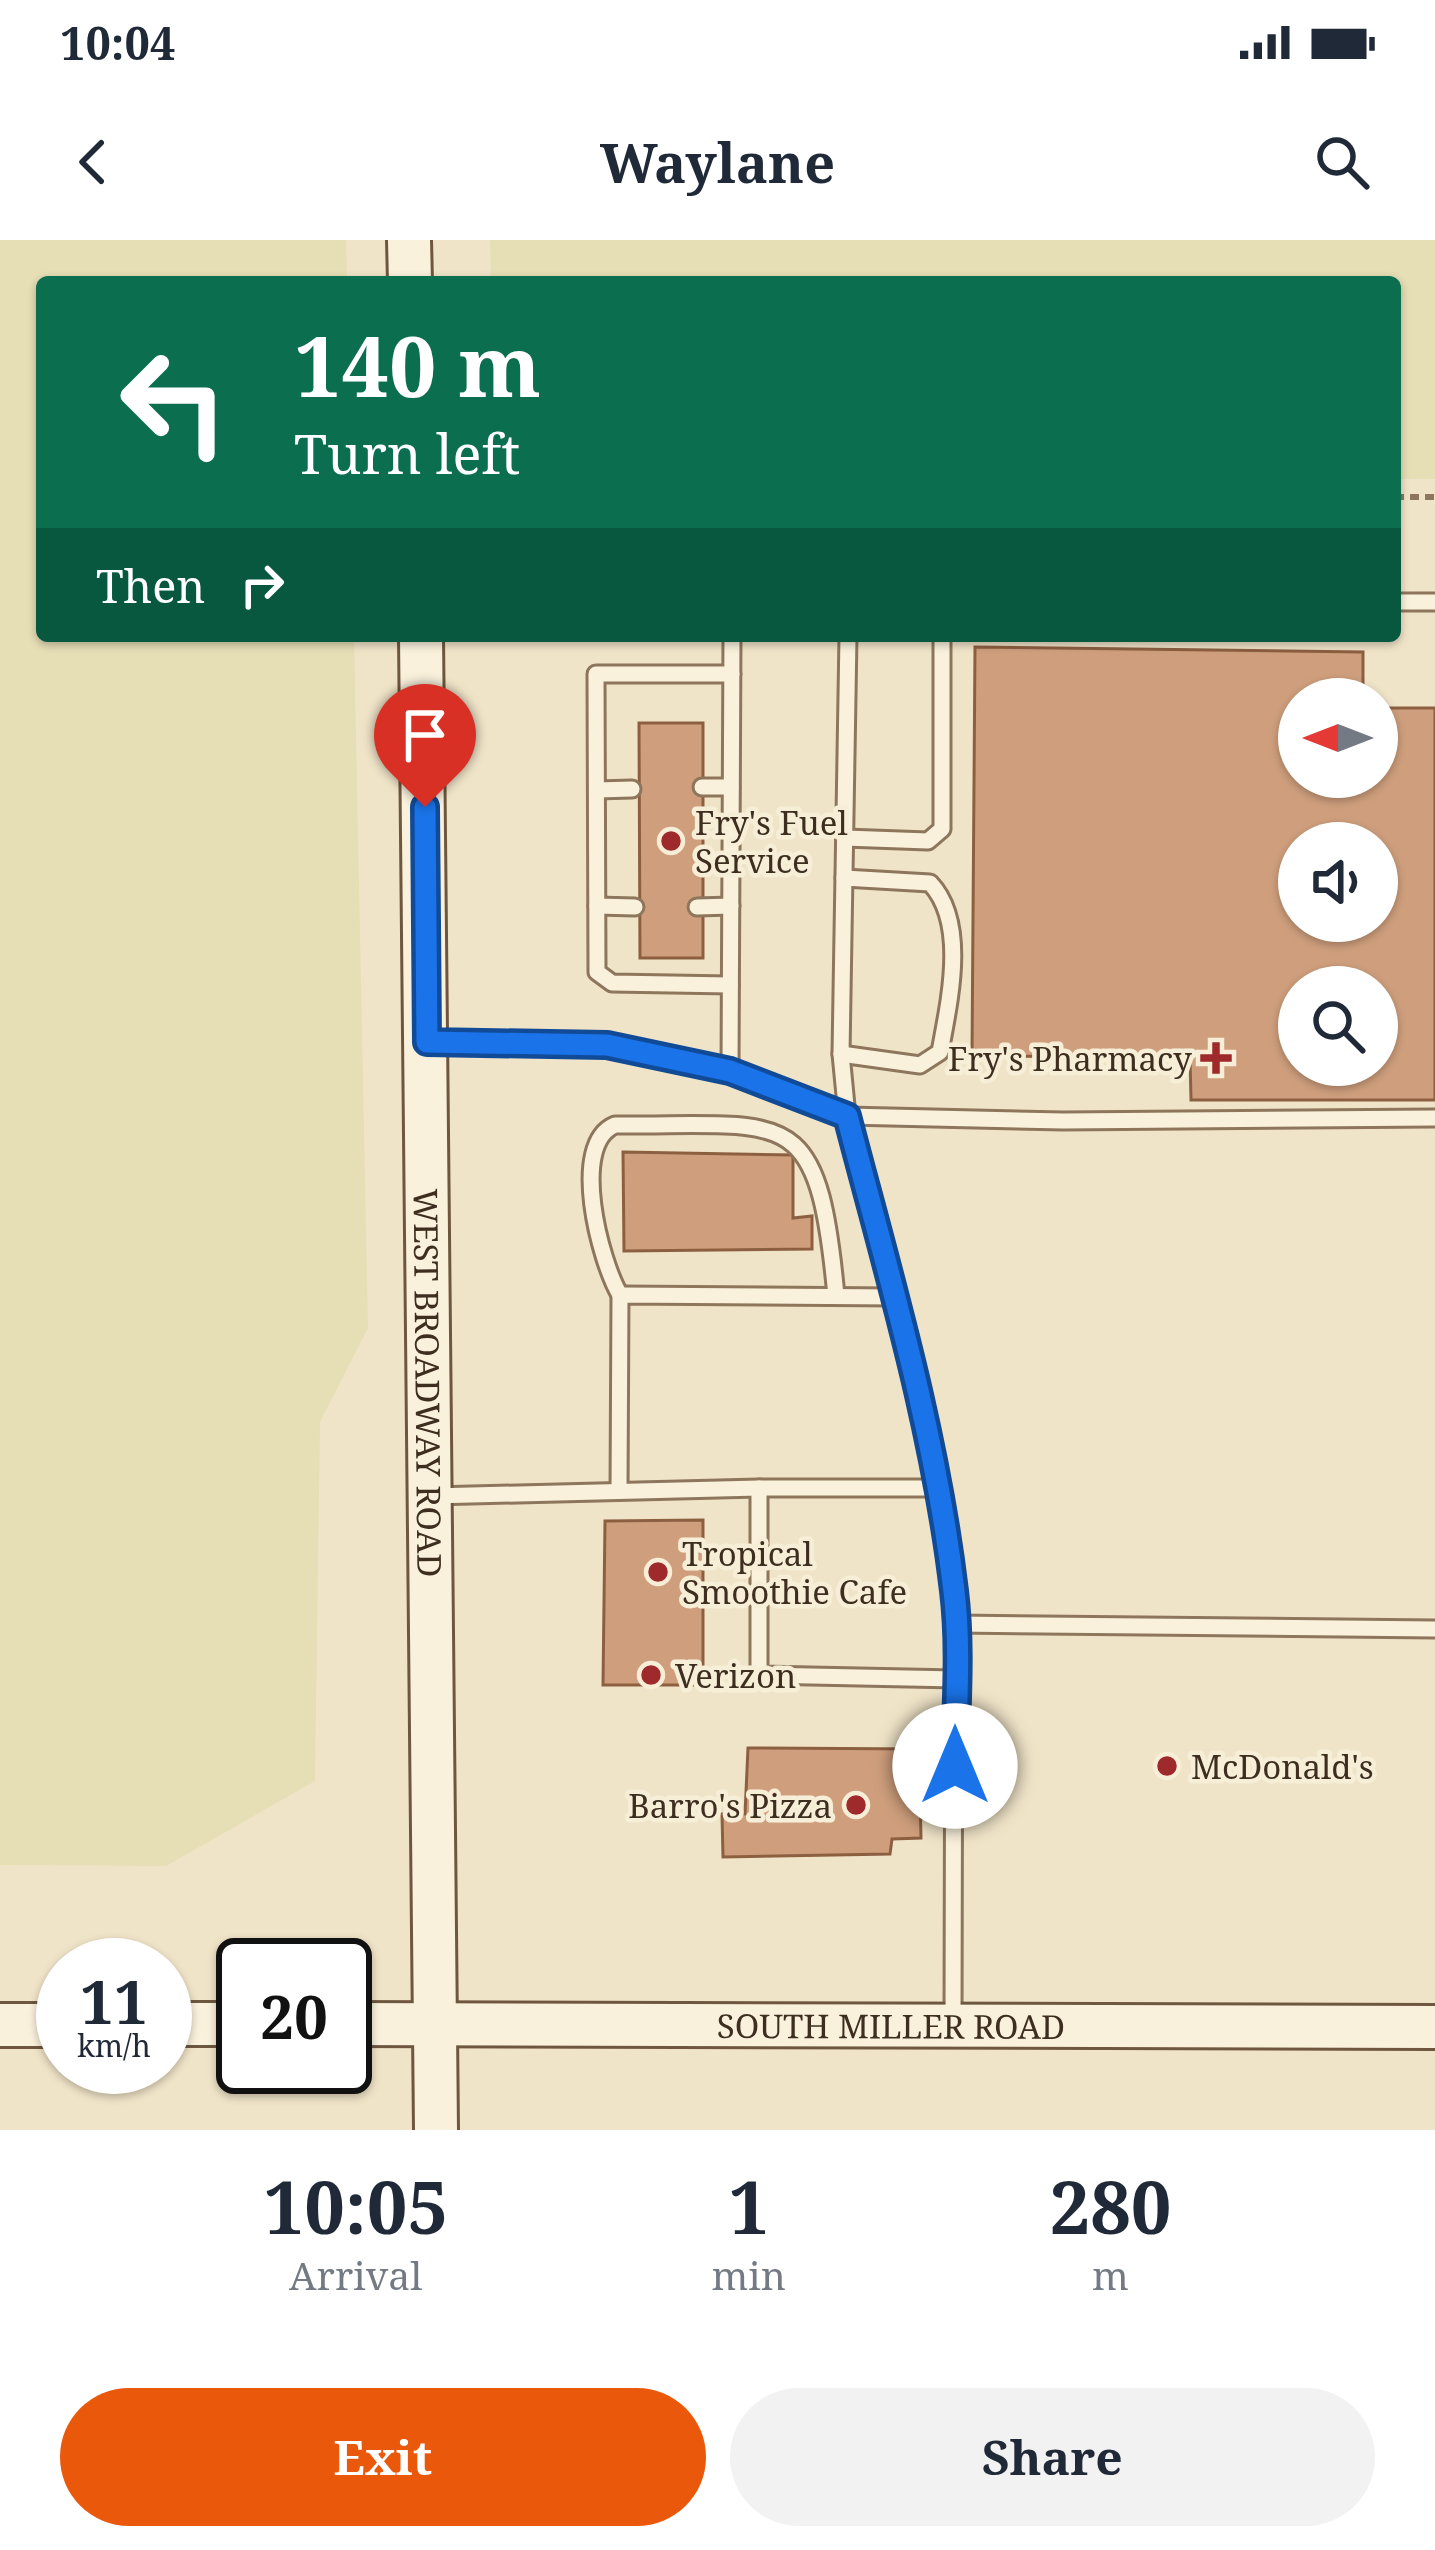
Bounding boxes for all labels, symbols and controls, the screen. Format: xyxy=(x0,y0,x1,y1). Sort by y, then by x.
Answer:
text: 10:04 xyxy=(60,12,175,73)
text: Waylane xyxy=(600,125,835,199)
icon: back xyxy=(60,129,126,195)
icon: search xyxy=(1309,129,1375,195)
text: 140 m xyxy=(294,307,541,422)
icon: left xyxy=(96,324,252,480)
text: Turn left xyxy=(294,416,520,490)
icon: right xyxy=(229,552,295,618)
text: Then xyxy=(96,555,205,616)
north arrow xyxy=(1278,678,1398,798)
map controls xyxy=(1278,678,1398,1086)
pin xyxy=(374,684,476,807)
icon: arrive xyxy=(392,702,458,768)
place label: Fry's Fuel Service xyxy=(695,800,848,883)
button: sound xyxy=(1278,822,1398,942)
marker: Fry's Fuel Service xyxy=(658,828,684,854)
button: search xyxy=(1278,966,1398,1086)
place label: Fry's Pharmacy xyxy=(948,1036,1192,1081)
marker: Fry's Pharmacy xyxy=(1203,1045,1229,1071)
street label: WEST BROADWAY ROAD xyxy=(404,1188,453,1578)
place label: Tropical Smoothie Cafe xyxy=(682,1531,907,1614)
marker: Tropical Smoothie Cafe xyxy=(645,1559,671,1585)
place label: Verizon xyxy=(675,1653,796,1698)
marker: Verizon xyxy=(638,1662,664,1688)
position arrow xyxy=(892,1703,1018,1829)
place label: McDonald's xyxy=(1191,1744,1374,1789)
marker: McDonald's xyxy=(1154,1753,1180,1779)
place label: Barro's Pizza xyxy=(628,1783,832,1828)
marker: Barro's Pizza xyxy=(843,1792,869,1818)
speed limit sign: 20 xyxy=(216,1938,372,2094)
text: 11 xyxy=(80,1960,148,2042)
street label: SOUTH MILLER ROAD xyxy=(717,2003,1065,2048)
text: km/h xyxy=(77,2025,151,2066)
text: 10:05 xyxy=(263,2157,448,2255)
text: 1 xyxy=(728,2157,769,2255)
text: 280 xyxy=(1049,2157,1172,2255)
text: Arrival xyxy=(289,2248,422,2301)
text: min xyxy=(712,2248,786,2301)
text: m xyxy=(1092,2248,1129,2301)
button: Exit xyxy=(60,2388,706,2526)
button: Share xyxy=(730,2388,1375,2526)

